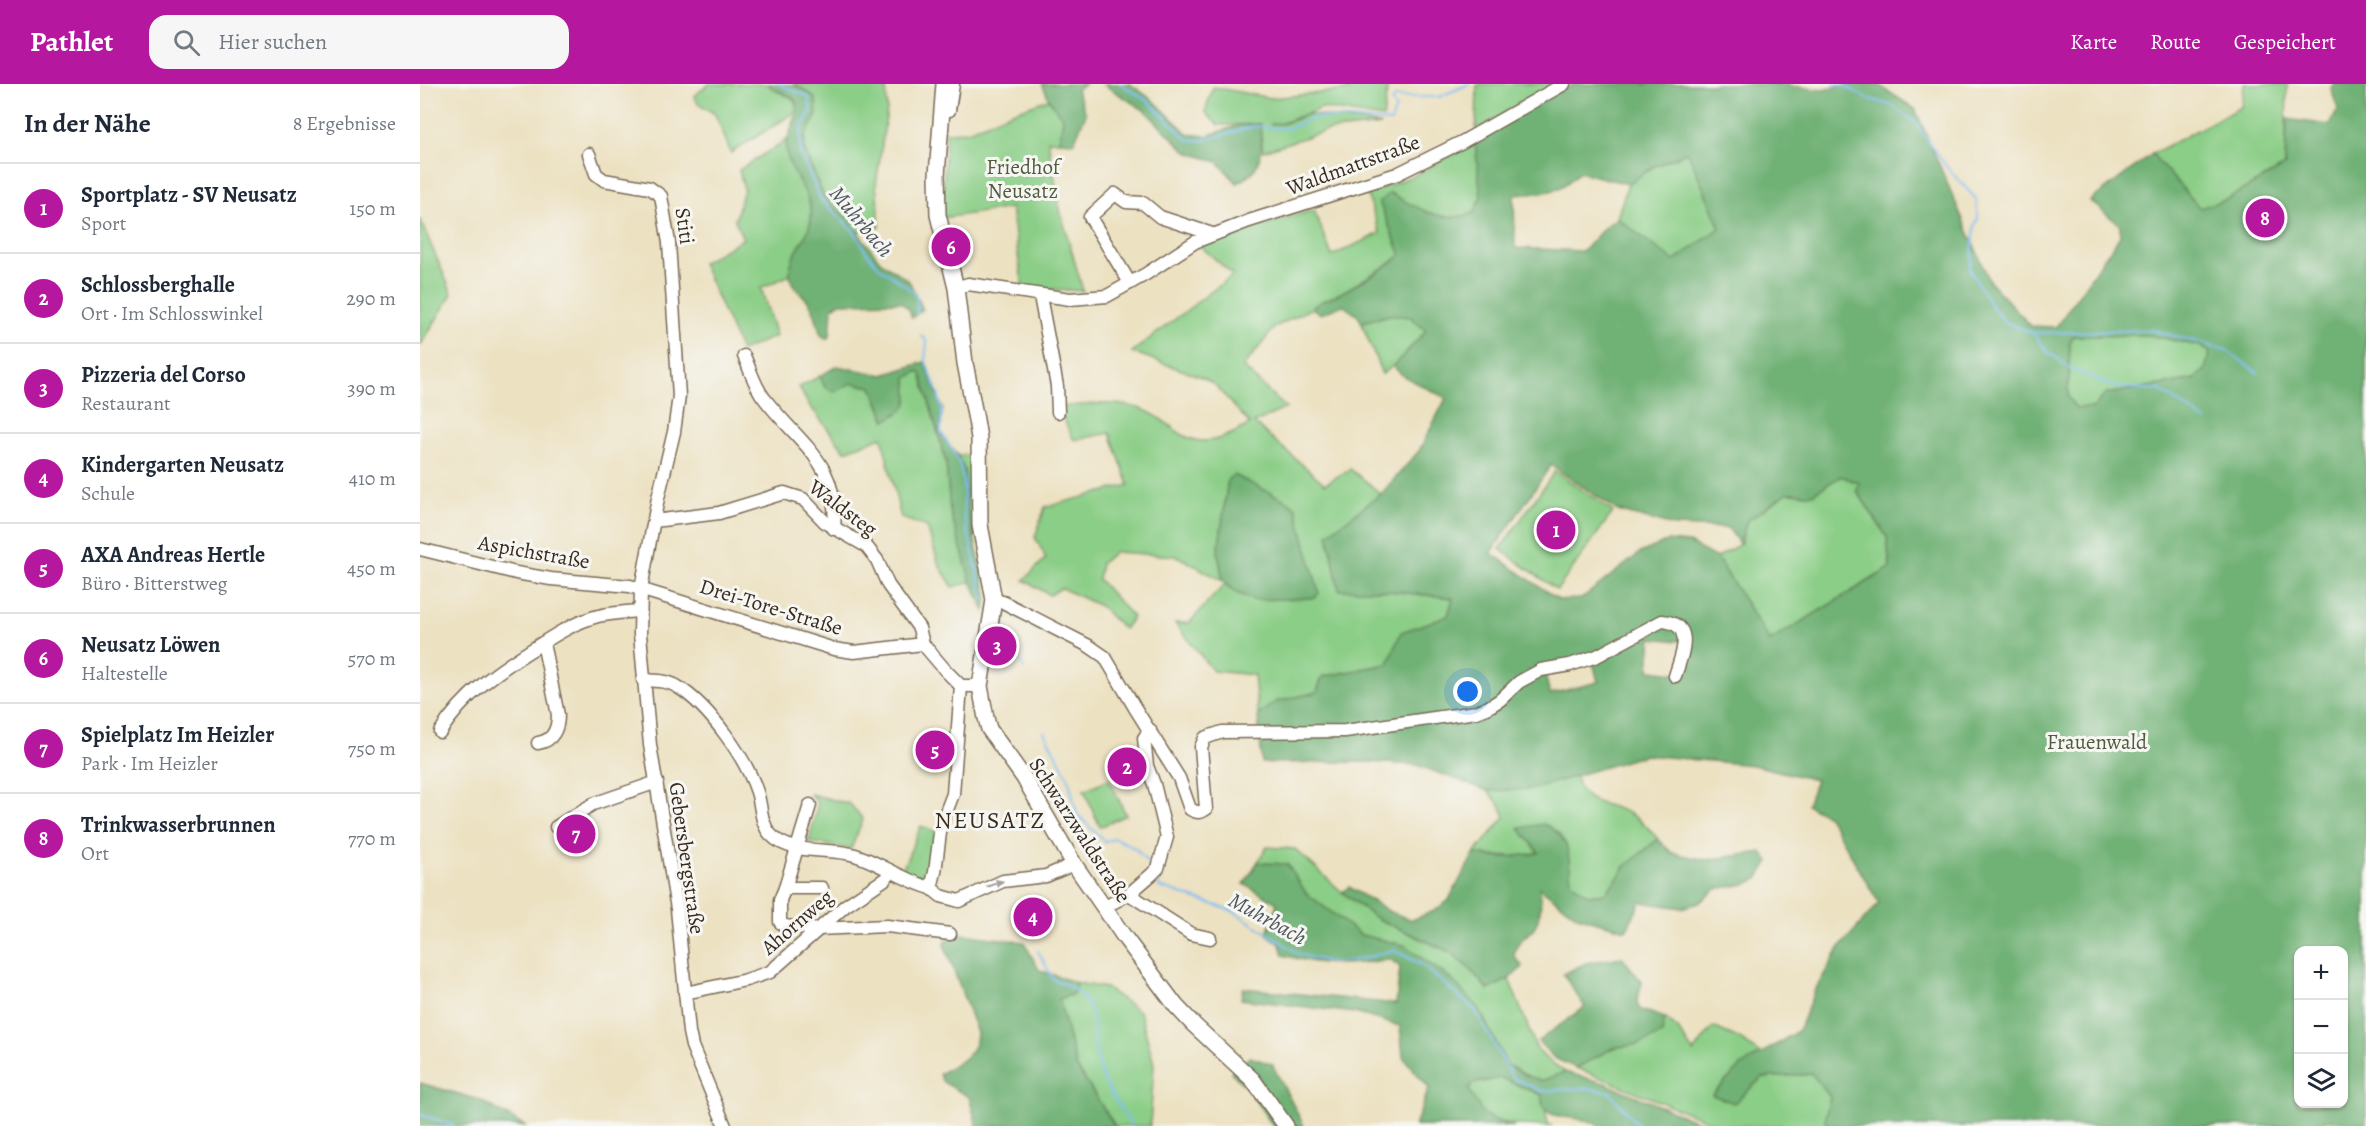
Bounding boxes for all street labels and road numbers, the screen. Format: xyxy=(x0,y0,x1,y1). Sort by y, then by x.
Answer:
street label: Waldmattstraße xyxy=(1281,128,1424,202)
street label: Stiti xyxy=(669,206,701,246)
street label: Waldsteg xyxy=(802,472,883,543)
street label: Aspichstraße xyxy=(475,528,592,576)
street label: Drei-Tore-Straße xyxy=(696,572,846,642)
street label: Schwarzwaldstraße xyxy=(1023,752,1137,908)
street label: Gebersbergstraße xyxy=(662,780,712,936)
street label: Ahornweg xyxy=(754,883,839,962)

